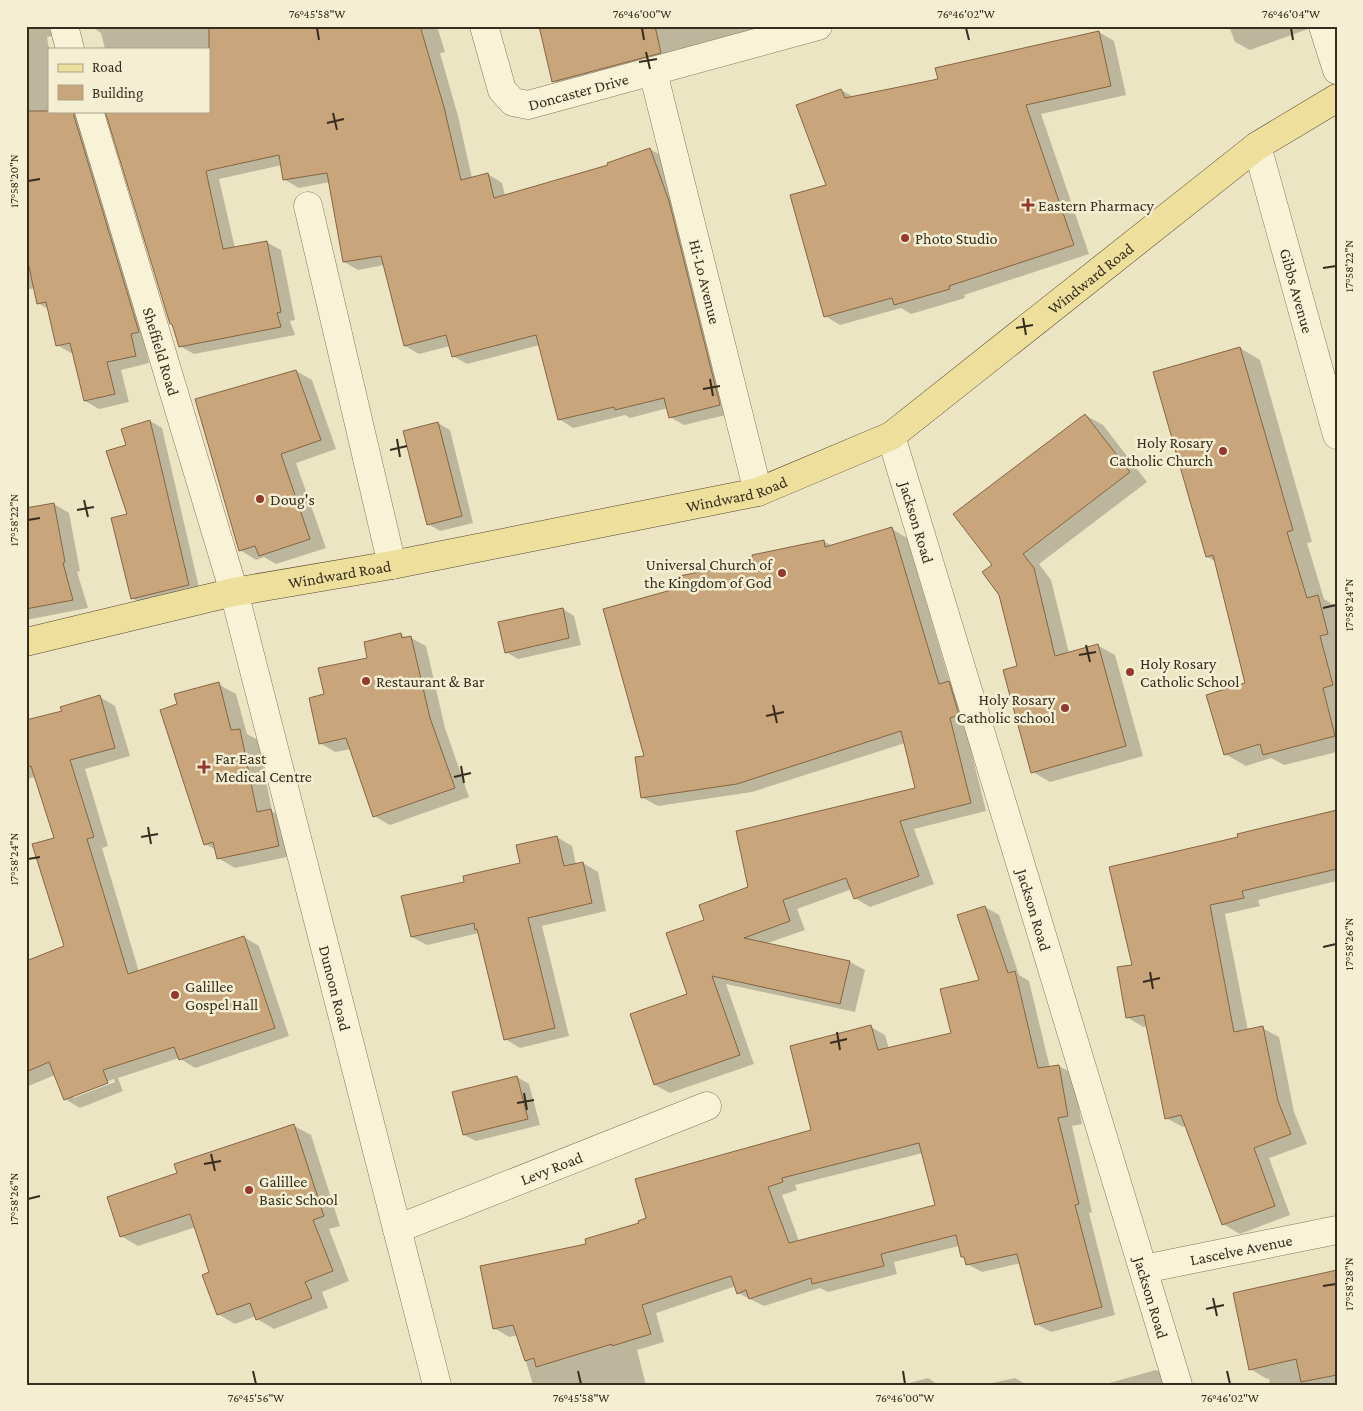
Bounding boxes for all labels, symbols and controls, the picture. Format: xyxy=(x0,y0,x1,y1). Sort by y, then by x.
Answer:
text: 76°45'58"W xyxy=(289,7,345,21)
text: 76°46'00"W xyxy=(613,7,671,21)
text: 76°46'02"W xyxy=(937,7,995,21)
text: 76°46'04"W xyxy=(1262,7,1320,21)
legend xyxy=(48,48,210,112)
text: Road xyxy=(92,59,123,75)
street label: Doncaster Drive xyxy=(526,70,630,113)
text: Building xyxy=(92,85,143,102)
text: 17°58'20"N xyxy=(7,154,21,208)
place label: Eastern Pharmacy xyxy=(1038,197,1155,215)
marker: Eastern Pharmacy xyxy=(1022,199,1034,211)
place label: Photo Studio xyxy=(915,230,998,247)
marker: Photo Studio xyxy=(899,232,911,244)
street label: Hi-Lo Avenue xyxy=(687,238,724,326)
street label: Windward Road xyxy=(1044,239,1137,317)
text: 17°58'22"N xyxy=(1342,240,1356,292)
street label: Gibbs Avenue xyxy=(1277,246,1317,335)
street label: Sheffield Road xyxy=(140,305,183,398)
place label: Holy Rosary Catholic Church xyxy=(1109,434,1214,469)
marker: Holy Rosary Catholic Church xyxy=(1217,445,1229,457)
street label: Windward Road xyxy=(684,472,790,515)
street label: Jackson Road xyxy=(895,477,938,566)
place label: Doug's xyxy=(270,491,315,509)
marker: Doug's xyxy=(254,493,266,505)
text: 17°58'22"N xyxy=(7,494,21,546)
place label: Universal Church of the Kingdom of God xyxy=(644,556,773,592)
street label: Windward Road xyxy=(287,557,393,591)
marker: Universal Church of the Kingdom of God xyxy=(776,567,788,579)
text: 17°58'24"N xyxy=(1342,579,1356,631)
place label: Holy Rosary Catholic School xyxy=(1140,655,1239,690)
marker: Holy Rosary Catholic School xyxy=(1124,666,1136,678)
place label: Restaurant & Bar xyxy=(376,673,485,690)
marker: Restaurant & Bar xyxy=(360,675,372,687)
place label: Holy Rosary Catholic school xyxy=(957,691,1056,726)
marker: Holy Rosary Catholic school xyxy=(1059,702,1071,714)
place label: Far East Medical Centre xyxy=(215,750,312,785)
marker: Far East Medical Centre xyxy=(197,760,211,774)
text: 17°58'24"N xyxy=(7,833,21,885)
street label: Jackson Road xyxy=(1012,865,1055,953)
text: 17°58'26"N xyxy=(1342,917,1356,970)
street label: Dunoon Road xyxy=(316,943,355,1033)
place label: Galillee Gospel Hall xyxy=(185,978,258,1014)
marker: Galillee Gospel Hall xyxy=(169,989,181,1001)
street label: Levy Road xyxy=(518,1148,585,1188)
text: 17°58'26"N xyxy=(7,1172,21,1225)
place label: Galillee Basic School xyxy=(259,1173,338,1208)
marker: Galillee Basic School xyxy=(243,1184,255,1196)
street label: Lascelve Avenue xyxy=(1188,1231,1294,1268)
street label: Jackson Road xyxy=(1130,1253,1172,1341)
text: 17°58'28"N xyxy=(1342,1257,1356,1311)
text: 76°45'56"W xyxy=(228,1391,284,1405)
text: 76°45'58"W xyxy=(553,1391,609,1405)
text: 76°46'00"W xyxy=(876,1391,934,1405)
text: 76°46'02"W xyxy=(1201,1391,1259,1405)

